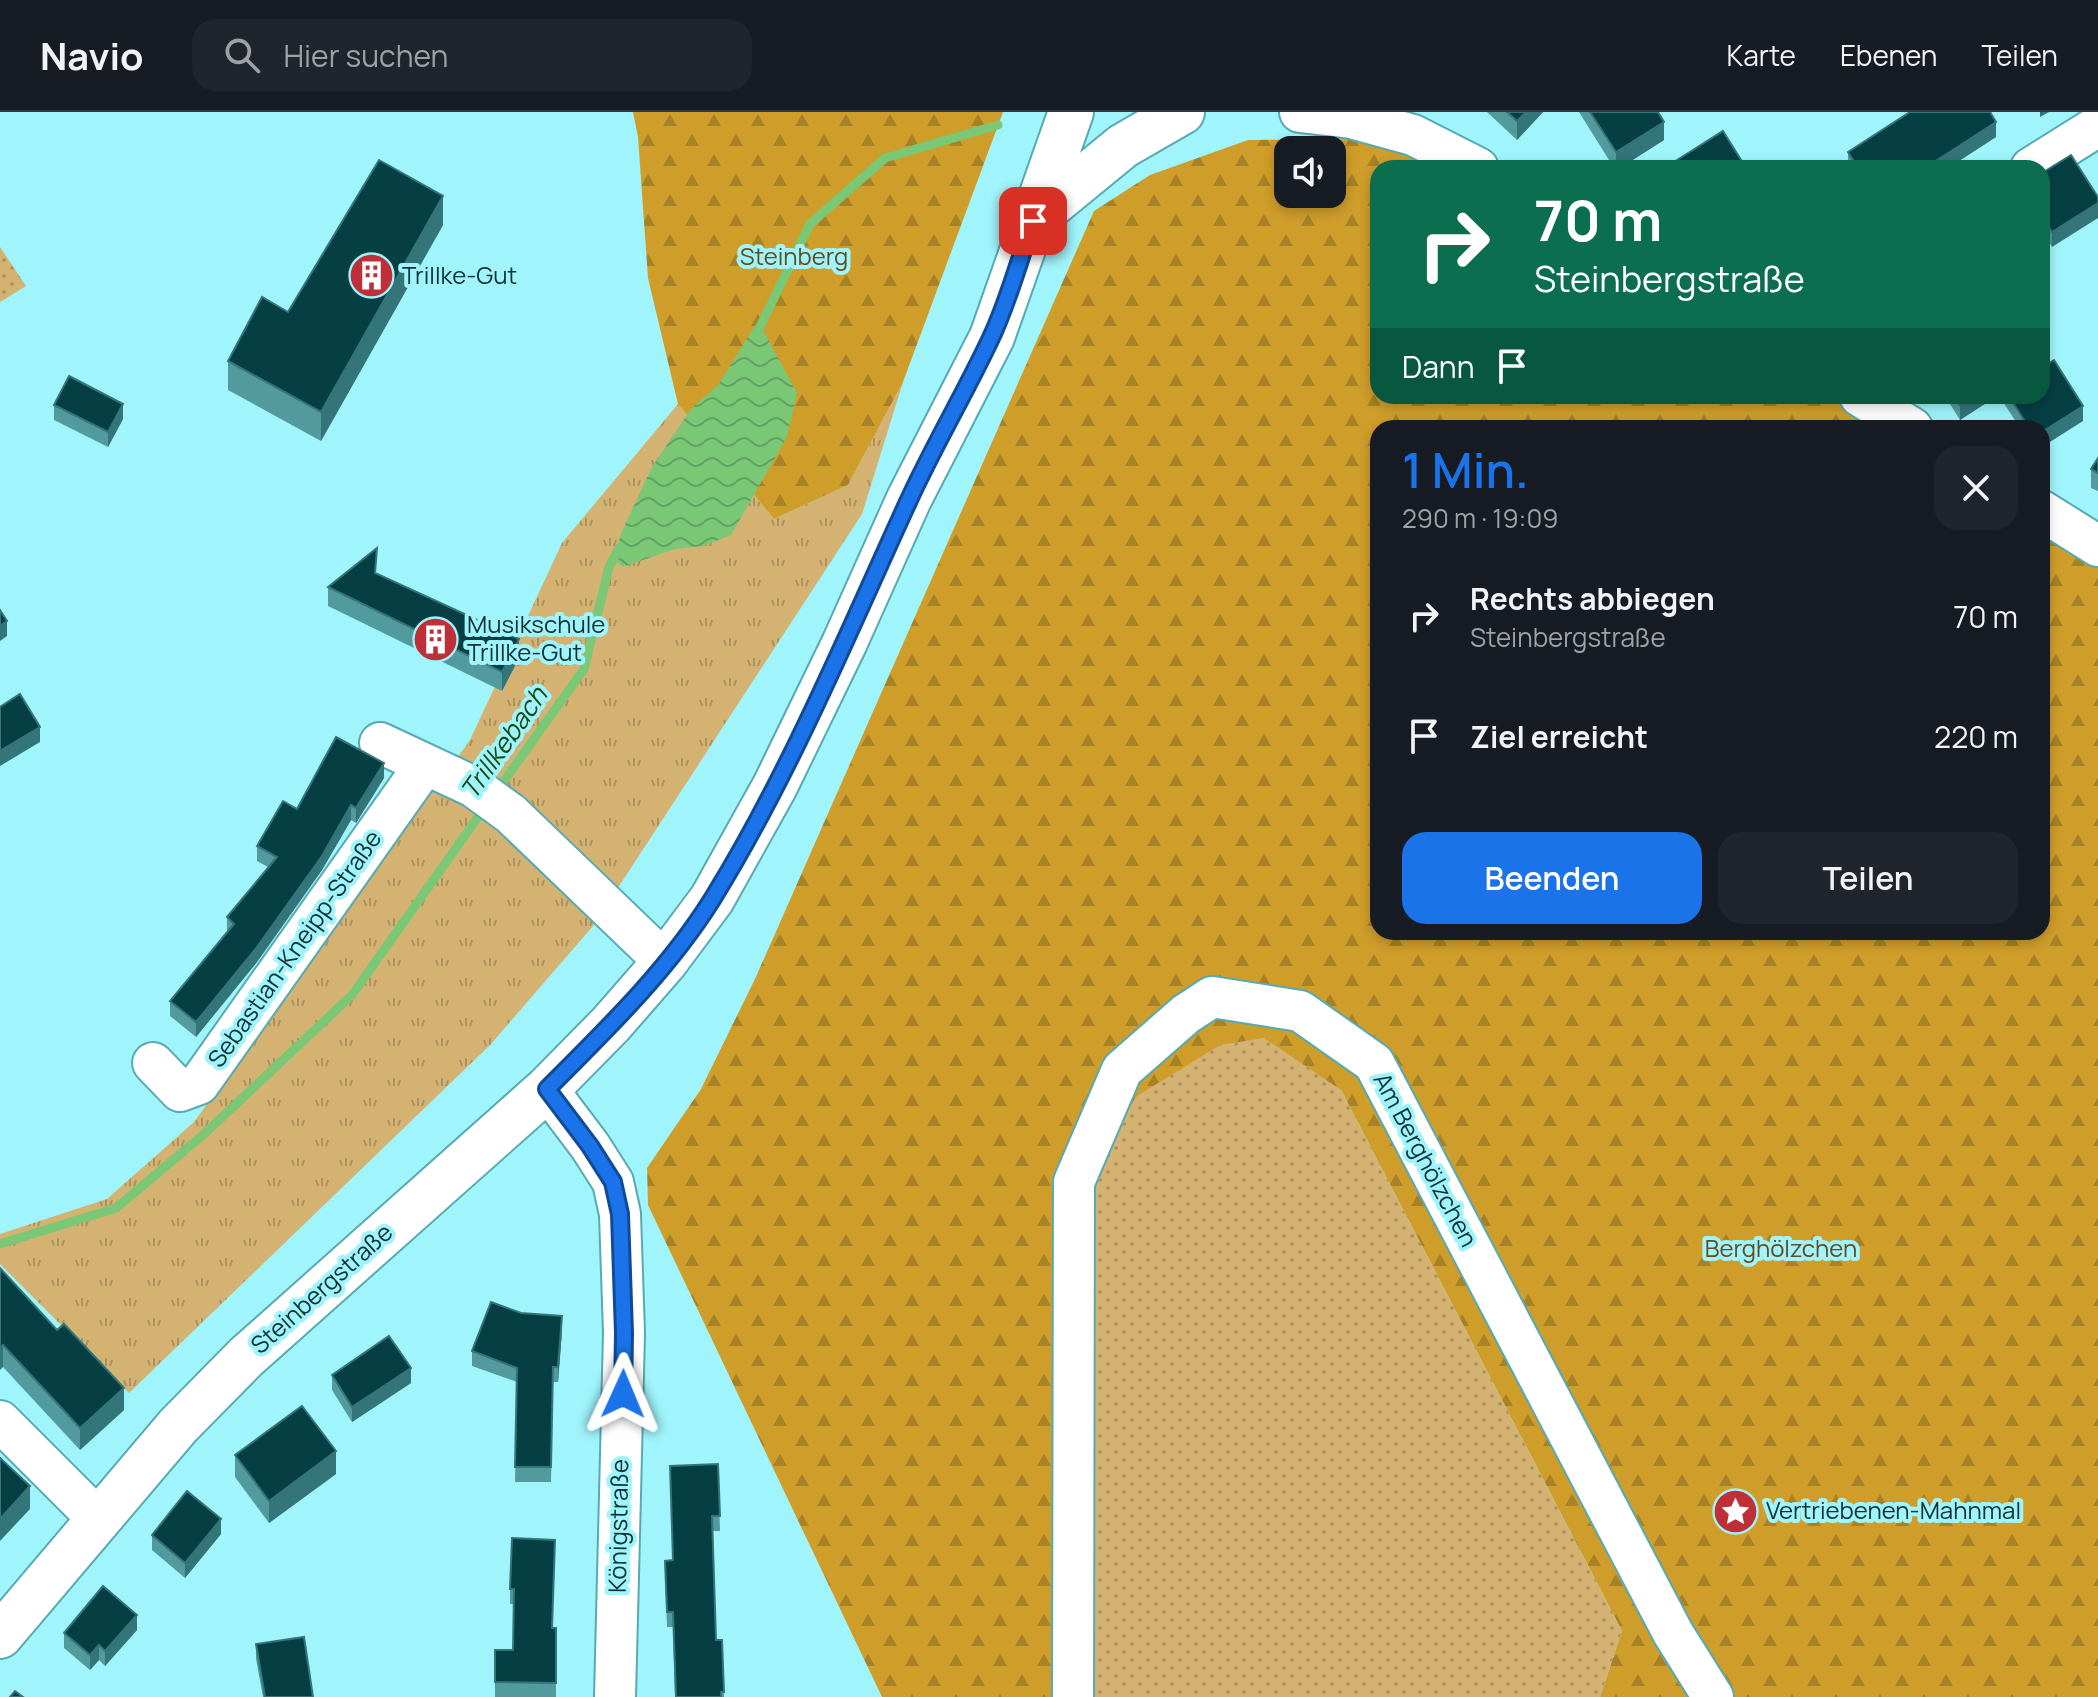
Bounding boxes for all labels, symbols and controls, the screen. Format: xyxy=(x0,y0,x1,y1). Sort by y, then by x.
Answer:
search box xyxy=(192,19,752,91)
text: Navio xyxy=(40,29,144,81)
icon: search xyxy=(220,33,264,77)
text: Hier suchen xyxy=(284,35,448,76)
text: Karte xyxy=(1727,36,1796,74)
text: Ebenen xyxy=(1840,36,1938,74)
text: Teilen xyxy=(1982,36,2058,74)
map controls xyxy=(1274,136,1346,208)
button: sound xyxy=(1274,136,1346,208)
text: 70 m xyxy=(1534,181,1662,258)
pin xyxy=(999,187,1067,255)
icon: right xyxy=(1402,192,1506,296)
icon: arrive xyxy=(1011,199,1055,243)
park label: Steinberg xyxy=(740,239,848,272)
building icon: Trillke-Gut xyxy=(347,252,395,300)
text: Steinbergstraße xyxy=(1534,254,1805,303)
place label: Trillke-Gut xyxy=(402,258,517,291)
icon: arrive xyxy=(1490,344,1534,388)
text: Dann xyxy=(1402,346,1474,387)
text: 1 Min. xyxy=(1402,437,1529,502)
button: close xyxy=(1934,446,2018,530)
text: 290 m · 19:09 xyxy=(1402,500,1558,536)
text: Rechts abbiegen xyxy=(1470,578,1715,619)
icon: right xyxy=(1402,594,1446,638)
text: 70 m xyxy=(1953,596,2018,637)
place label: Musikschule Trillke-Gut xyxy=(467,607,605,668)
building icon: Musikschule Trillke-Gut xyxy=(412,615,460,663)
text: Steinbergstraße xyxy=(1470,619,1666,655)
water label: Trillkebach xyxy=(451,678,556,806)
icon: arrive xyxy=(1402,714,1446,758)
text: Ziel erreicht xyxy=(1470,716,1648,757)
text: 220 m xyxy=(1934,716,2018,757)
street label: Sebastian-Kneipp-Straße xyxy=(199,823,388,1073)
button: Beenden xyxy=(1402,832,1702,924)
button: Teilen xyxy=(1718,832,2018,924)
street label: Am Berghölzchen xyxy=(1367,1066,1486,1252)
street label: Steinbergstraße xyxy=(243,1215,399,1361)
park label: Berghölzchen xyxy=(1705,1231,1857,1264)
position arrow xyxy=(581,1352,665,1436)
street label: Königstraße xyxy=(600,1459,635,1593)
place icon: Vertriebenen-Mahnmal xyxy=(1711,1487,1759,1535)
place label: Vertriebenen-Mahnmal xyxy=(1766,1493,2021,1526)

